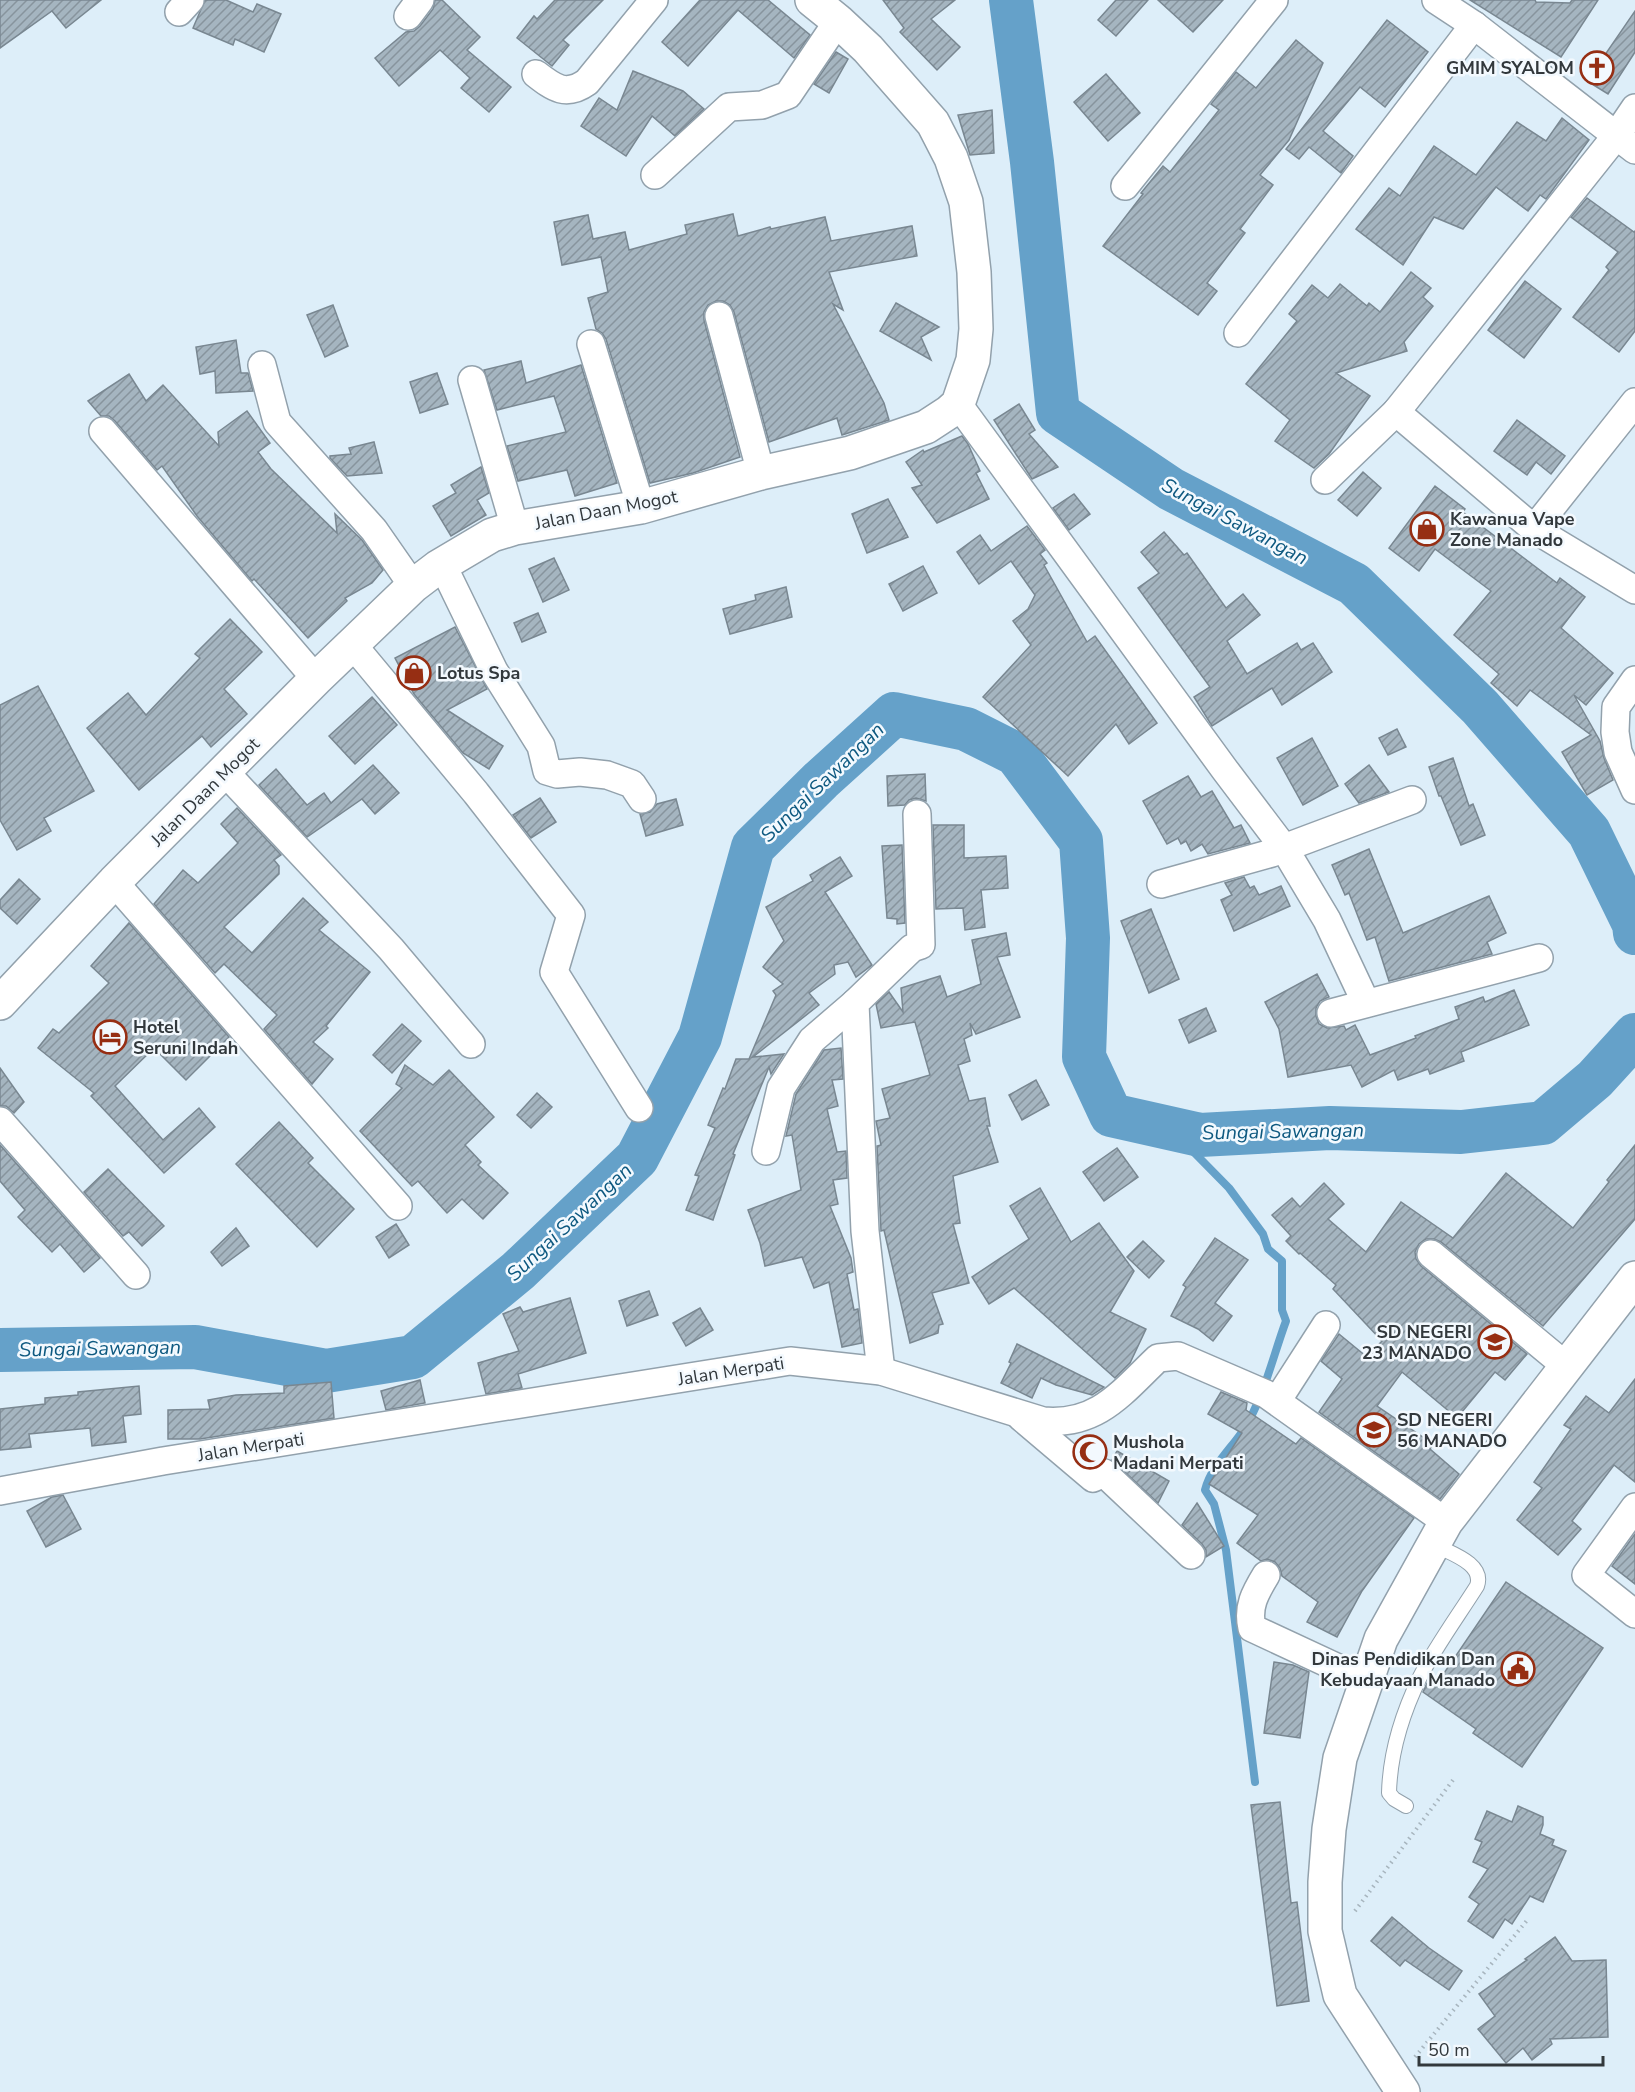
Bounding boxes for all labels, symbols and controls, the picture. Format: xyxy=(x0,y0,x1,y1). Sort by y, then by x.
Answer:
church icon: GMIM SYALOM xyxy=(1579,50,1615,86)
place label: GMIM SYALOM xyxy=(1446,56,1574,80)
water label: Sungai Sawangan xyxy=(1157,471,1313,571)
street label: Jalan Daan Mogot xyxy=(532,484,680,536)
place label: Kawanua Vape Zone Manado xyxy=(1450,507,1575,552)
shop icon: Kawanua Vape Zone Manado xyxy=(1409,511,1445,547)
shop icon: Lotus Spa xyxy=(396,655,432,691)
place label: Lotus Spa xyxy=(437,661,520,685)
water label: Sungai Sawangan xyxy=(755,716,890,848)
street label: Jalan Daan Mogot xyxy=(145,732,265,852)
place label: Hotel Seruni Indah xyxy=(133,1015,238,1060)
hotel icon: Hotel Seruni Indah xyxy=(92,1019,128,1055)
water label: Sungai Sawangan xyxy=(1202,1117,1364,1146)
water label: Sungai Sawangan xyxy=(501,1157,638,1287)
place label: SD NEGERI 23 MANADO xyxy=(1362,1320,1472,1365)
school or university icon: SD NEGERI 23 MANADO xyxy=(1477,1324,1513,1360)
water label: Sungai Sawangan xyxy=(19,1334,181,1363)
street label: Jalan Merpati xyxy=(675,1351,786,1391)
place label: SD NEGERI 56 MANADO xyxy=(1397,1408,1507,1453)
school or university icon: SD NEGERI 56 MANADO xyxy=(1356,1412,1392,1448)
street label: Jalan Merpati xyxy=(195,1427,306,1467)
place label: Mushola Madani Merpati xyxy=(1113,1430,1244,1475)
mosque icon: Mushola Madani Merpati xyxy=(1072,1434,1108,1470)
place label: Dinas Pendidikan Dan Kebudayaan Manado xyxy=(1311,1647,1495,1692)
public building icon: Dinas Pendidikan Dan Kebudayaan Manado xyxy=(1500,1651,1536,1687)
scale bar xyxy=(1419,2029,1604,2067)
text: 50 m xyxy=(1428,2038,1470,2062)

